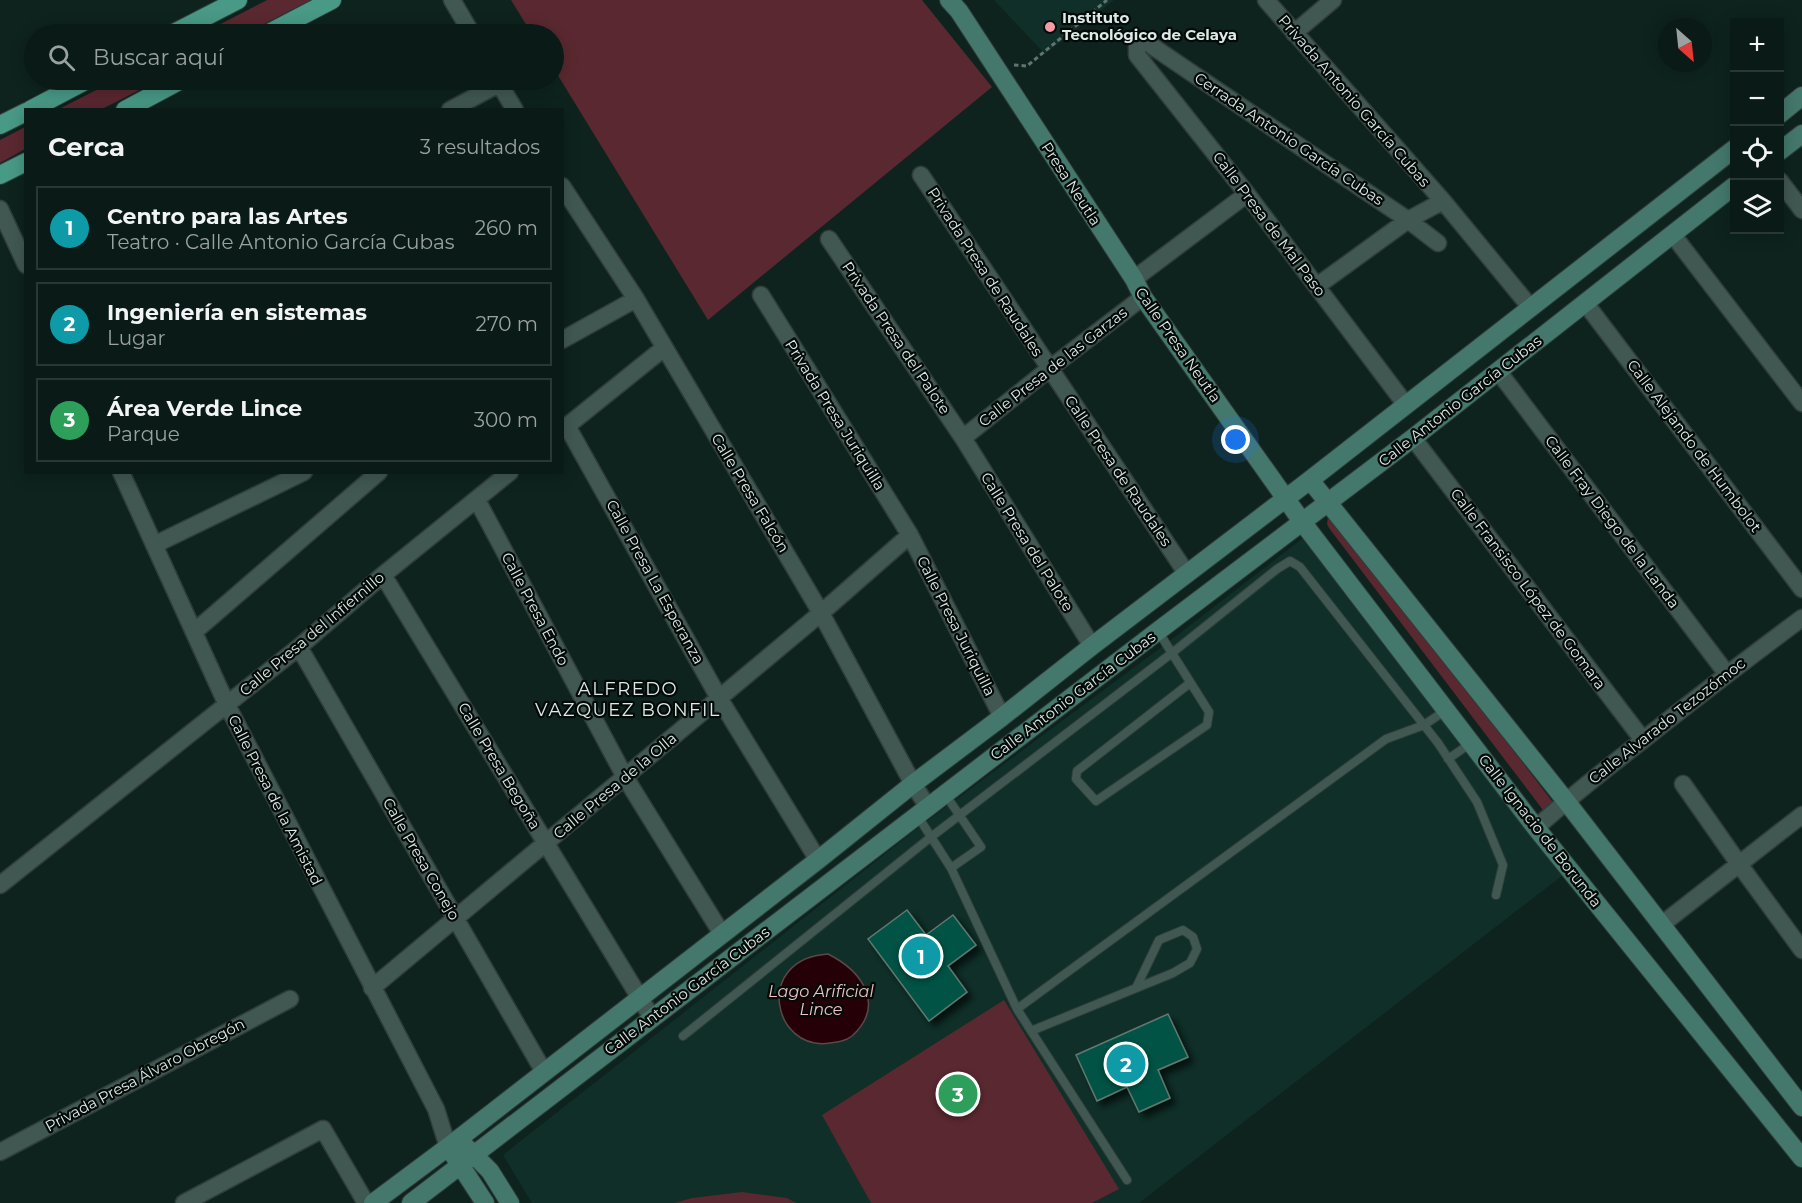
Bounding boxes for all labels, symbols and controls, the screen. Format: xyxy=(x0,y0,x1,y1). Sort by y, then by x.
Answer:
place label: Instituto Tecnológico de Celaya xyxy=(1062,8,1237,44)
street label: Privada Antonio García Cubas xyxy=(1274,11,1434,191)
north arrow xyxy=(1658,18,1712,72)
map controls xyxy=(1730,18,1784,234)
button: + xyxy=(1730,18,1784,72)
marker: Instituto Tecnológico de Celaya xyxy=(1043,20,1057,34)
search box xyxy=(24,24,564,90)
icon: search xyxy=(45,41,78,74)
text: Buscar aquí xyxy=(93,44,224,71)
street label: Cerrada Antonio García Cubas xyxy=(1191,68,1388,209)
button: − xyxy=(1730,72,1784,126)
button: locate xyxy=(1730,126,1784,180)
text: Cerca xyxy=(48,131,125,163)
text: 3 resultados xyxy=(420,135,540,159)
street label: Presa Neutla xyxy=(1037,138,1105,229)
street label: Calle Presa de Mal Paso xyxy=(1209,148,1330,300)
button: layers xyxy=(1730,180,1784,234)
street label: Privada Presa de Raudales xyxy=(924,184,1047,360)
text: Centro para las Artes xyxy=(107,203,348,230)
text: 1 xyxy=(66,216,73,240)
text: 260 m xyxy=(475,216,538,240)
text: Teatro · Calle Antonio García Cubas xyxy=(107,230,455,254)
street label: Privada Presa del Palote xyxy=(838,258,955,418)
street label: Calle Presa Neutla xyxy=(1132,283,1225,406)
text: Ingeniería en sistemas xyxy=(107,299,367,326)
street label: Calle Presa de las Garzas xyxy=(975,303,1131,431)
text: 2 xyxy=(64,312,75,336)
text: 270 m xyxy=(476,312,538,336)
text: Lugar xyxy=(107,326,166,350)
street label: Calle Antonio García Cubas xyxy=(1374,331,1545,470)
street label: Privada Presa Juriquilla xyxy=(781,336,890,494)
street label: Calle Alejando de Humbolot xyxy=(1623,356,1766,536)
street label: Calle Presa de Raudales xyxy=(1061,392,1176,550)
text: Área Verde Lince xyxy=(107,395,302,422)
text: 3 xyxy=(64,408,75,432)
text: 300 m xyxy=(474,408,538,432)
text: Parque xyxy=(107,422,180,446)
your location xyxy=(1221,425,1250,454)
street label: Calle Presa Falcón xyxy=(707,430,794,556)
street label: Calle Fray Diego de la Landa xyxy=(1541,431,1684,612)
street label: Calle Presa del Palote xyxy=(977,469,1078,615)
street label: Calle Fransisco López de Gomara xyxy=(1447,485,1610,693)
street label: Calle Presa La Esperanza xyxy=(602,496,709,667)
street label: Calle Presa Endo xyxy=(498,549,573,669)
street label: Calle Presa Juriquilla xyxy=(913,553,1000,699)
street label: Calle Presa del Infiernillo xyxy=(235,567,388,700)
street label: Calle Antonio García Cubas xyxy=(986,627,1159,764)
street label: Calle Alvarado Tezozómoc xyxy=(1584,653,1749,788)
district label: ALFREDO VAZQUEZ BONFIL xyxy=(535,678,721,721)
street label: Calle Presa Begoña xyxy=(454,699,545,833)
street label: Calle Presa de la Amistad xyxy=(224,711,327,888)
street label: Calle Presa de la Olla xyxy=(549,728,680,843)
street label: Calle Ignacio de Borunda xyxy=(1475,750,1606,911)
street label: Calle Presa Conejo xyxy=(379,794,464,923)
street label: Calle Antonio García Cubas xyxy=(600,922,773,1059)
pin: 1 xyxy=(902,934,940,978)
water label: Lago Arificial Lince xyxy=(768,982,874,1019)
street label: Privada Presa Álvaro Obregón xyxy=(42,1014,248,1135)
pin: 2 xyxy=(1106,1042,1146,1086)
pin: 3 xyxy=(938,1072,978,1116)

